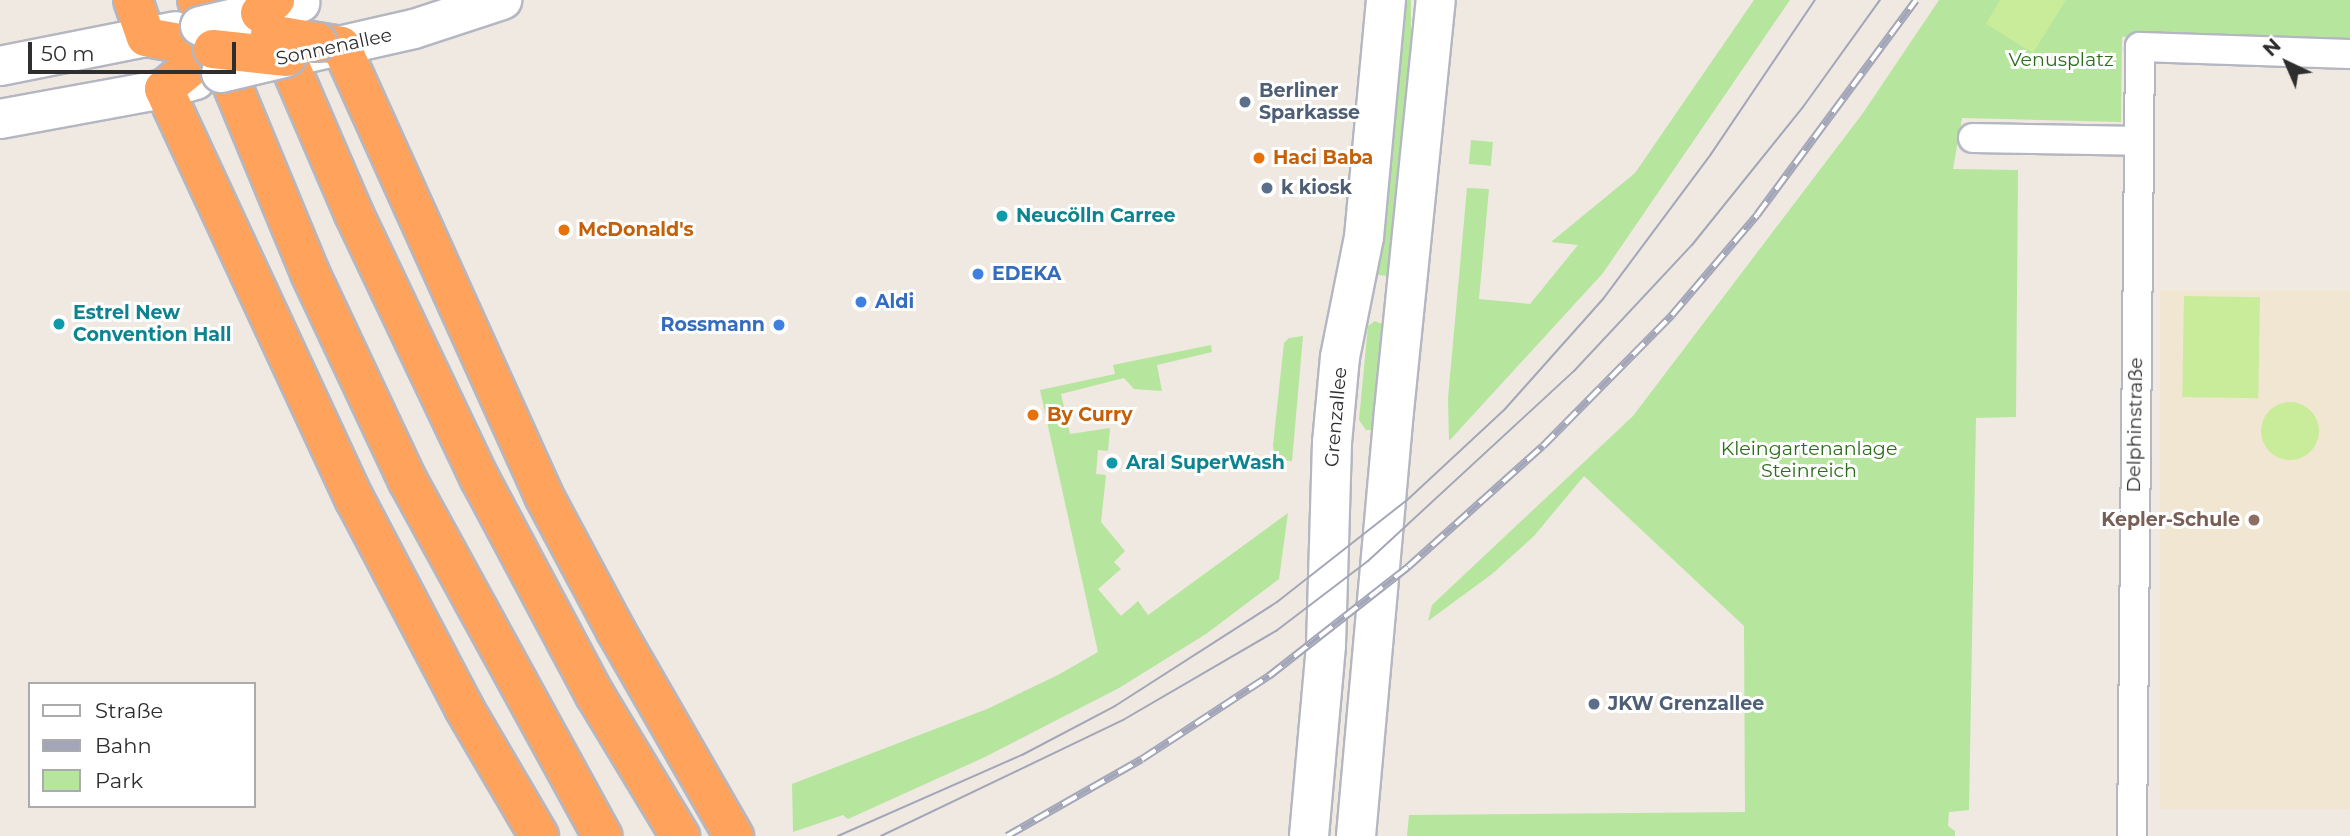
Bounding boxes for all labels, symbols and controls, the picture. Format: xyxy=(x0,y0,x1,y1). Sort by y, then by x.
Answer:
street label: Sonnenallee xyxy=(274,24,394,70)
scale bar xyxy=(32,28,240,72)
north arrow xyxy=(2252,28,2322,98)
text: N xyxy=(2259,34,2286,61)
text: 50 m xyxy=(41,41,95,66)
park label: Venusplatz xyxy=(2008,49,2114,71)
place label: Berliner Sparkasse xyxy=(1259,80,1360,124)
marker: Berliner Sparkasse xyxy=(1237,94,1253,110)
place label: Haci Baba xyxy=(1273,147,1373,169)
marker: Haci Baba xyxy=(1251,150,1267,166)
place label: k kiosk xyxy=(1281,177,1352,199)
marker: k kiosk xyxy=(1259,180,1275,196)
place label: Neucölln Carree xyxy=(1016,205,1175,227)
marker: Neucölln Carree xyxy=(994,208,1010,224)
place label: McDonald's xyxy=(578,219,694,241)
marker: McDonald's xyxy=(556,222,572,238)
place label: EDEKA xyxy=(992,263,1061,285)
marker: EDEKA xyxy=(970,266,986,282)
place label: Aldi xyxy=(875,291,914,313)
marker: Aldi xyxy=(853,294,869,310)
place label: Estrel New Convention Hall xyxy=(73,302,231,346)
place label: Rossmann xyxy=(661,314,765,336)
marker: Estrel New Convention Hall xyxy=(51,316,67,332)
marker: Rossmann xyxy=(771,317,787,333)
street label: Delphinstraße xyxy=(2122,357,2148,493)
street label: Grenzallee xyxy=(1320,366,1352,468)
place label: By Curry xyxy=(1047,404,1132,426)
marker: By Curry xyxy=(1025,407,1041,423)
park label: Kleingartenanlage Steinreich xyxy=(1721,438,1897,482)
place label: Aral SuperWash xyxy=(1126,452,1285,474)
marker: Aral SuperWash xyxy=(1104,455,1120,471)
place label: Kepler-Schule xyxy=(2101,509,2240,531)
marker: Kepler-Schule xyxy=(2246,512,2262,528)
legend xyxy=(28,682,256,808)
place label: JKW Grenzallee xyxy=(1608,693,1764,715)
marker: JKW Grenzallee xyxy=(1586,696,1602,712)
text: Straße xyxy=(95,698,163,723)
text: Bahn xyxy=(95,733,152,758)
text: Park xyxy=(95,768,143,793)

